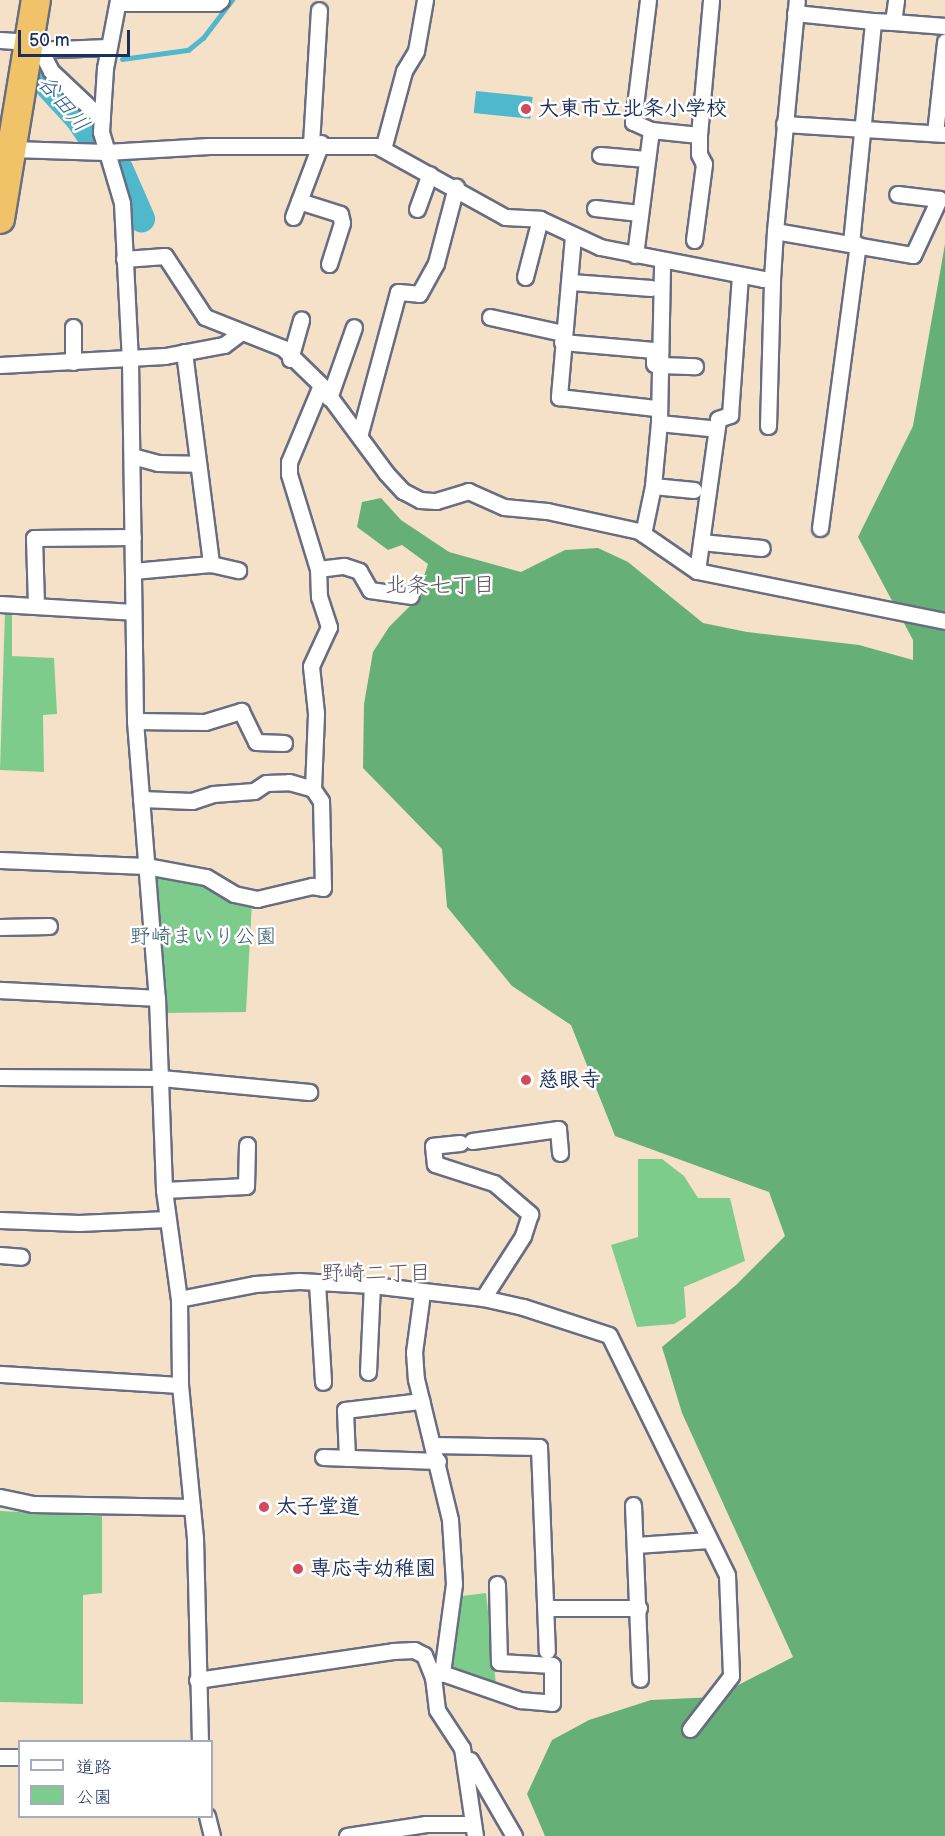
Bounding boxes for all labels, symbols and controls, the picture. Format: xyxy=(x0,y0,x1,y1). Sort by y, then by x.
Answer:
scale bar xyxy=(21,18,134,56)
text: 50 m xyxy=(29,30,70,51)
water label: 谷田川 xyxy=(32,70,94,138)
place label: 大東市立北条小学校 xyxy=(538,96,727,122)
marker: 大東市立北条小学校 xyxy=(519,102,533,116)
district label: 北条七丁目 xyxy=(385,573,495,599)
park label: 野崎まいり公園 xyxy=(130,924,276,950)
place label: 慈眼寺 xyxy=(538,1067,601,1093)
marker: 慈眼寺 xyxy=(519,1073,533,1087)
district label: 野崎二丁目 xyxy=(321,1261,431,1287)
place label: 太子堂道 xyxy=(276,1494,360,1520)
marker: 太子堂道 xyxy=(257,1500,271,1514)
place label: 専応寺幼稚園 xyxy=(310,1556,436,1582)
marker: 専応寺幼稚園 xyxy=(291,1562,305,1576)
legend xyxy=(18,1740,213,1818)
text: 道路 xyxy=(76,1757,112,1778)
text: 公園 xyxy=(76,1787,112,1808)

